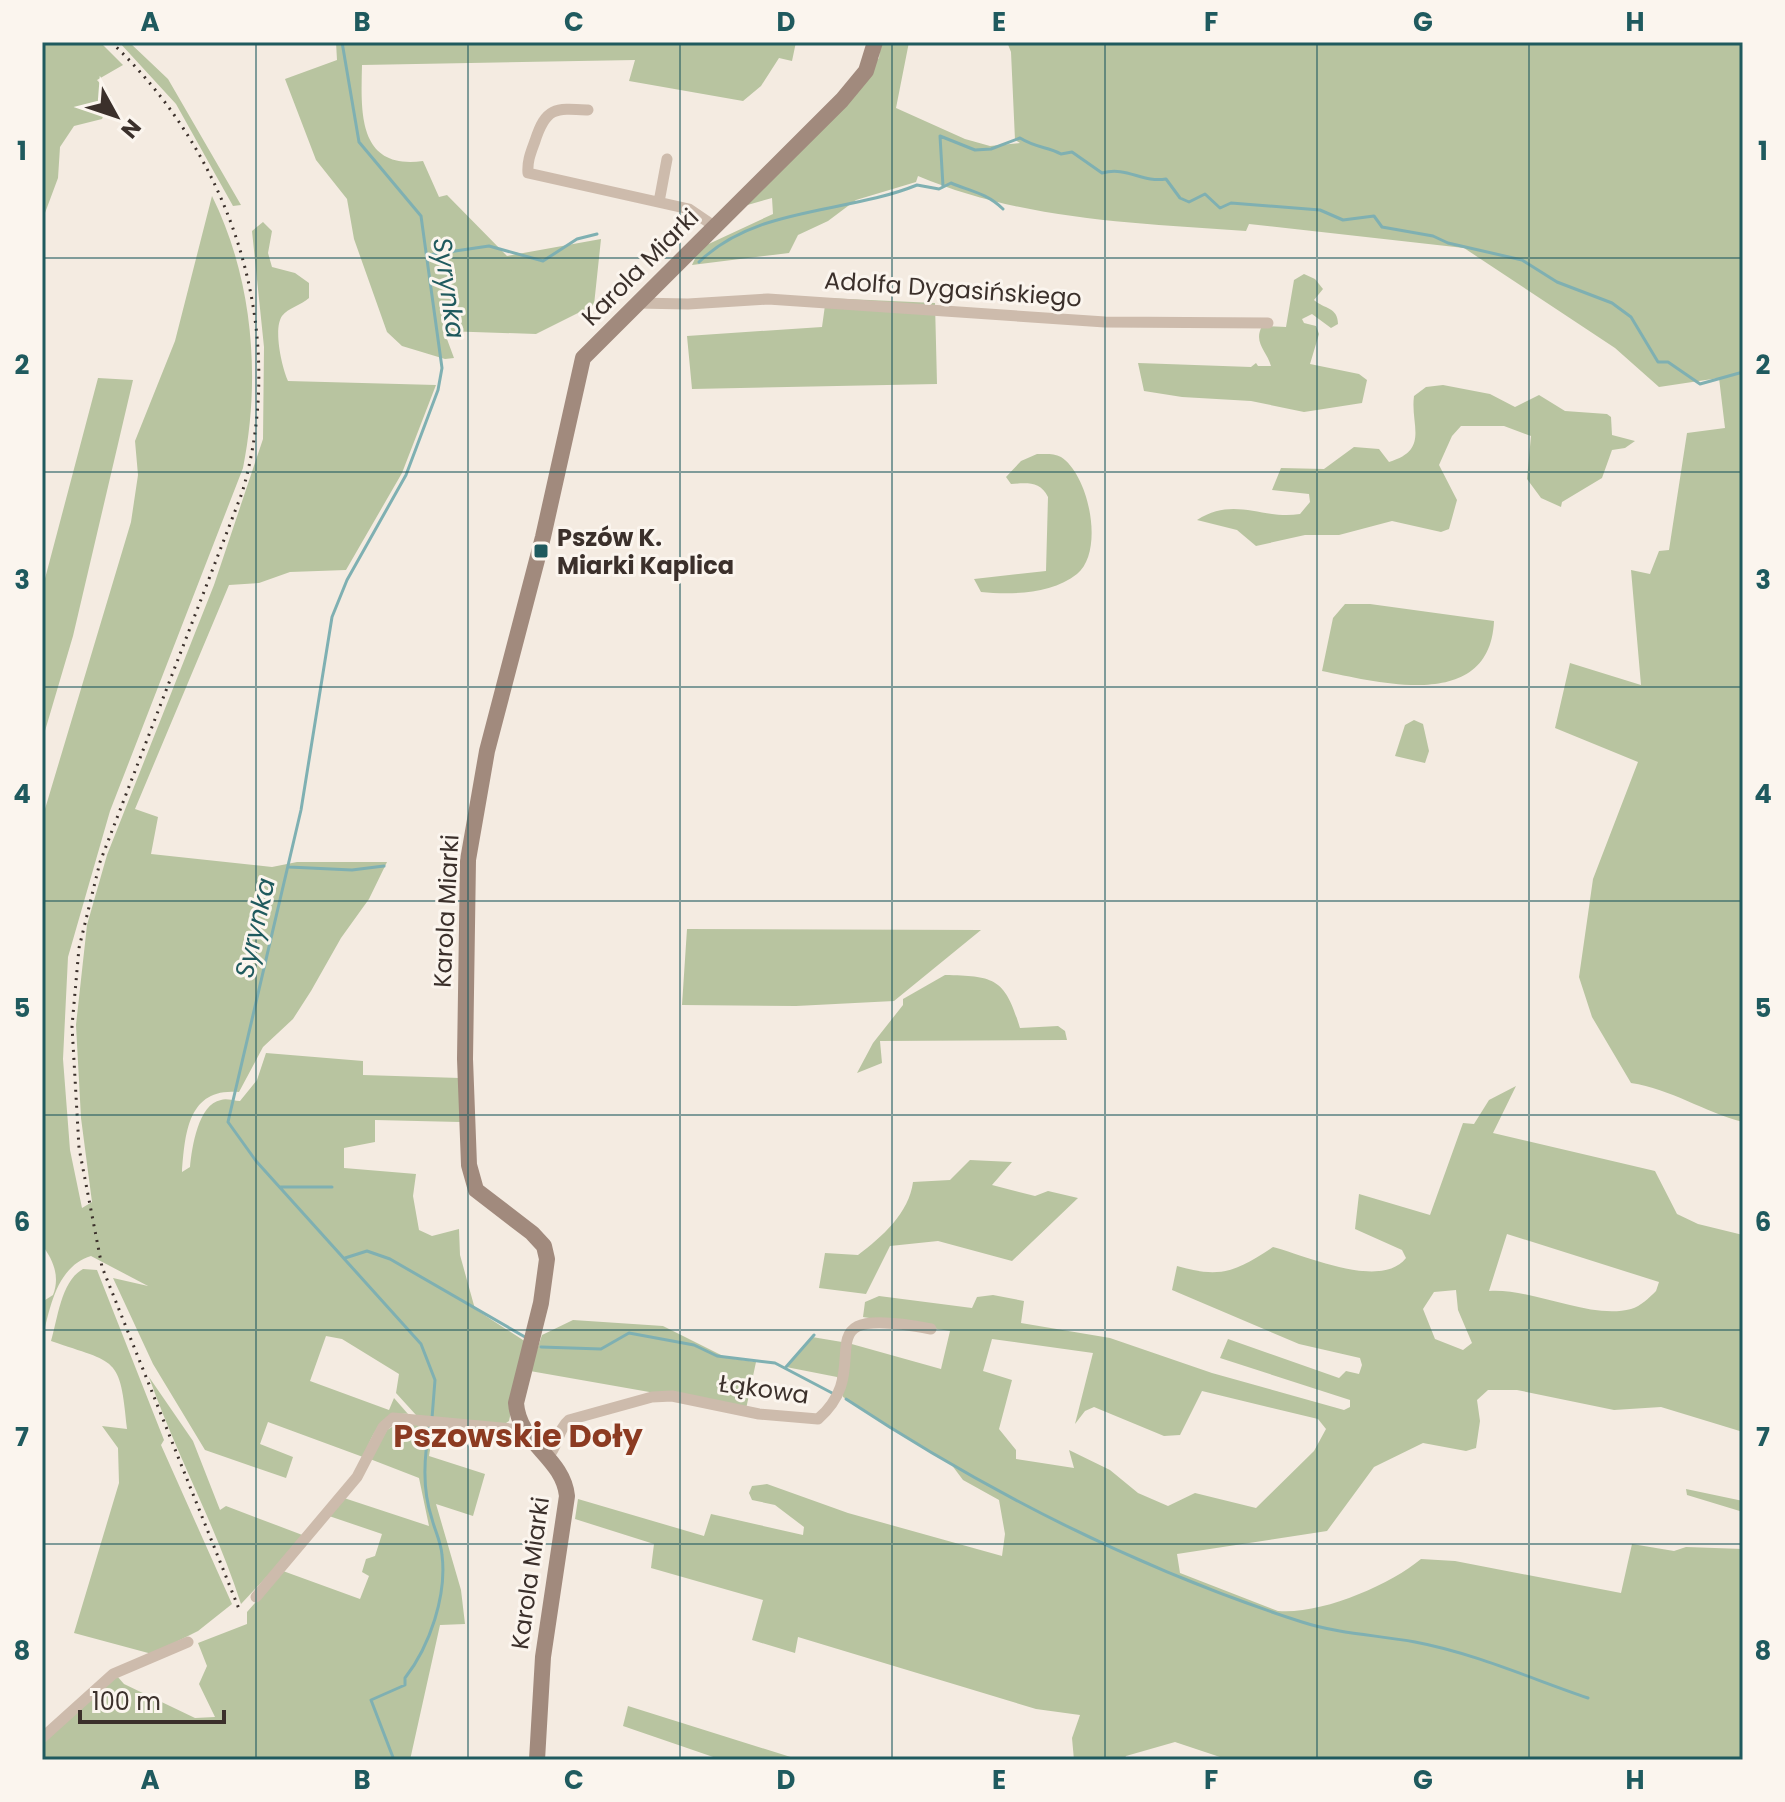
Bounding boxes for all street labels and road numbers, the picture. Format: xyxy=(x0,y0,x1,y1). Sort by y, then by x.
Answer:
street label: Karola Miarki xyxy=(574,201,706,333)
street label: Adolfa Dygasińskiego xyxy=(823,264,1083,314)
street label: Karola Miarki xyxy=(426,834,466,988)
street label: Łąkowa xyxy=(717,1366,811,1412)
street label: Karola Miarki xyxy=(503,1495,557,1651)

